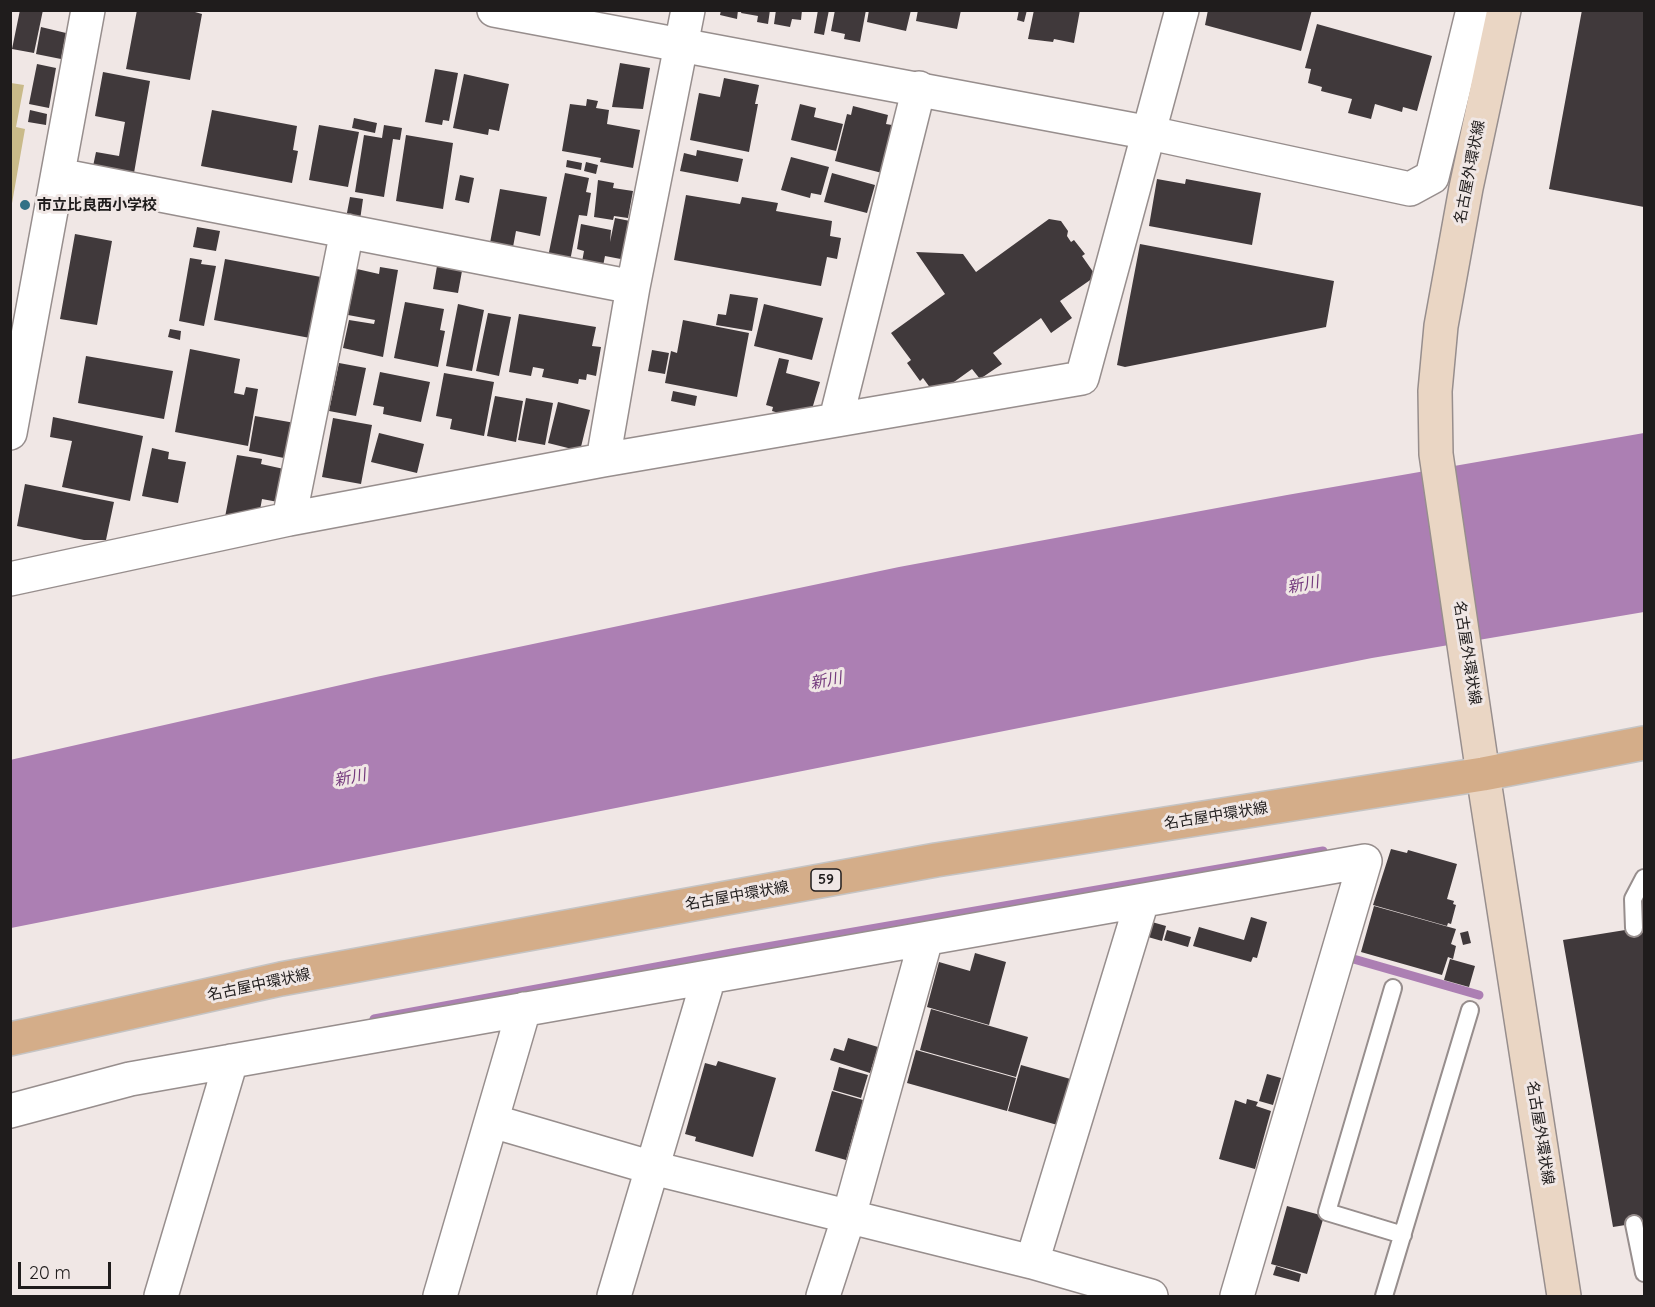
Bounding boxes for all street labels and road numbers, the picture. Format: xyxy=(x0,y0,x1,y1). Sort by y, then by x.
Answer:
street label: 名古屋外環状線 xyxy=(1451,119,1489,225)
street label: 名古屋外環状線 xyxy=(1450,600,1484,706)
street label: 名古屋中環状線 xyxy=(1163,799,1269,833)
road number: 59 xyxy=(811,869,841,891)
street label: 名古屋中環状線 xyxy=(684,878,790,914)
street label: 名古屋中環状線 xyxy=(206,965,312,1005)
street label: 名古屋外環状線 xyxy=(1523,1080,1557,1186)

